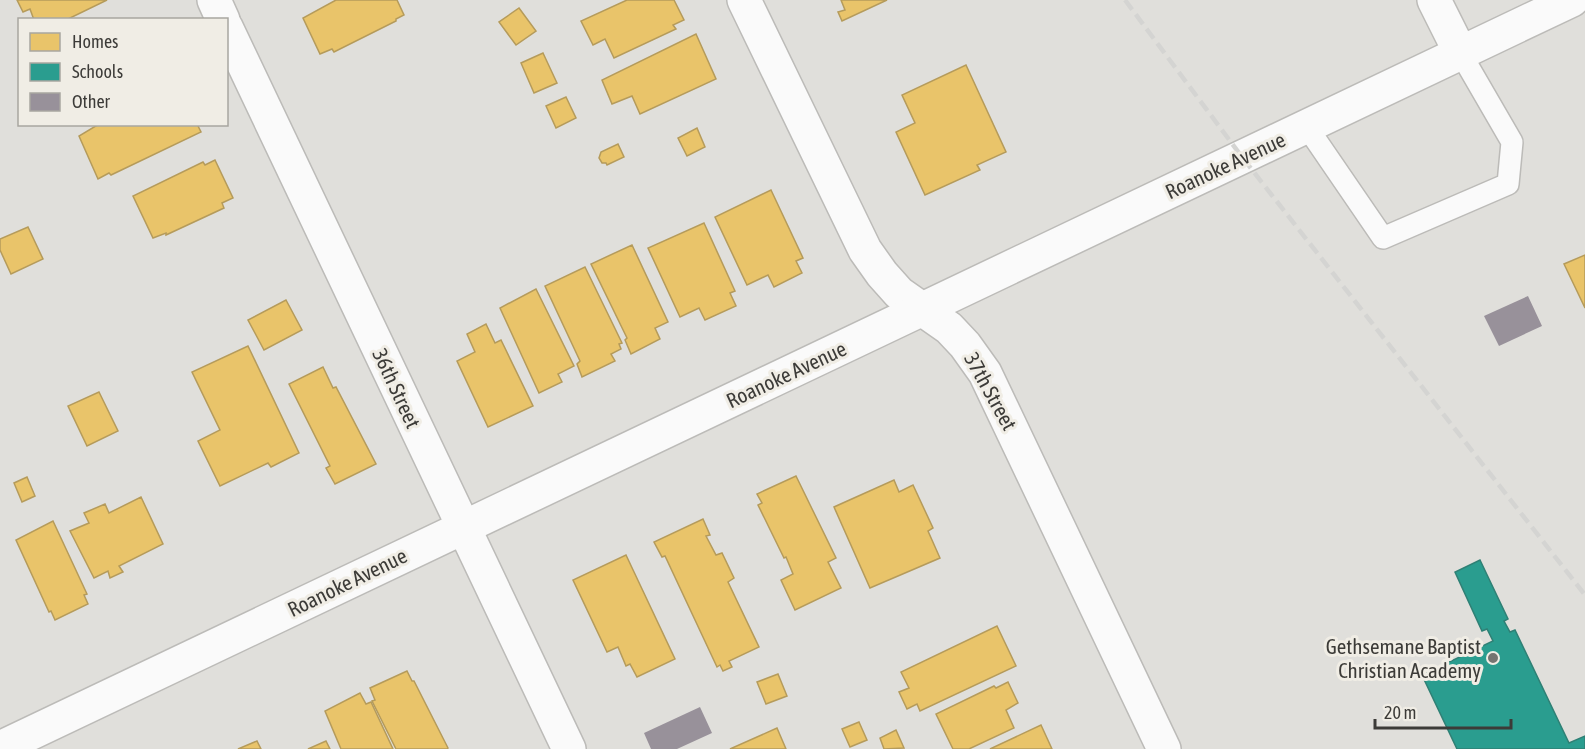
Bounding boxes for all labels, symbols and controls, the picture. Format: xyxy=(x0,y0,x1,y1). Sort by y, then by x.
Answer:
legend xyxy=(18,18,228,126)
text: Homes xyxy=(72,31,118,52)
text: Schools xyxy=(72,61,123,82)
text: Other xyxy=(72,91,111,112)
street label: Roanoke Avenue xyxy=(1161,127,1289,203)
street label: Roanoke Avenue xyxy=(722,336,850,412)
street label: 36th Street xyxy=(368,344,426,432)
street label: 37th Street xyxy=(960,348,1022,434)
street label: Roanoke Avenue xyxy=(284,543,410,621)
place label: Gethsemane Baptist Christian Academy xyxy=(1326,634,1481,682)
marker: Gethsemane Baptist Christian Academy xyxy=(1486,651,1500,665)
scale bar xyxy=(1375,692,1512,730)
text: 20 m xyxy=(1384,702,1416,723)

